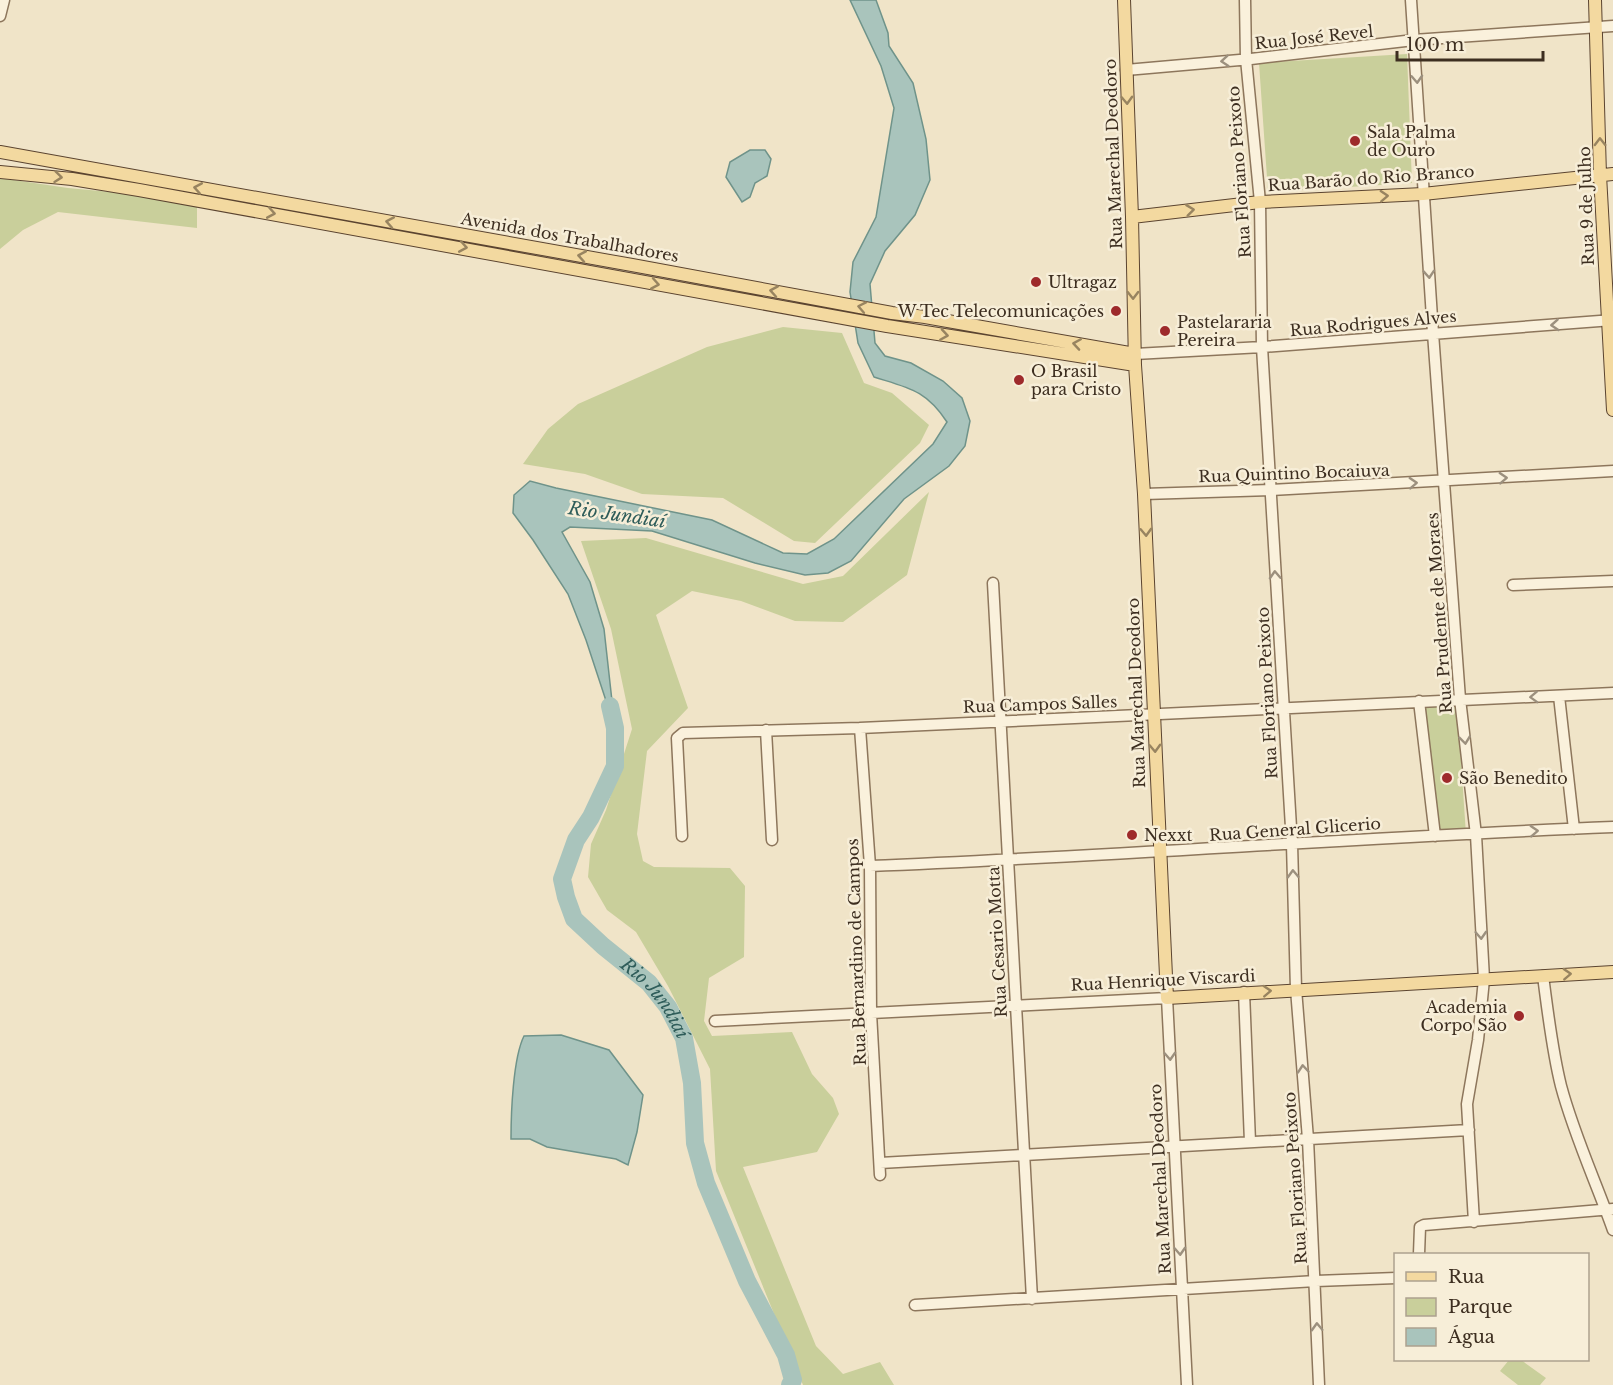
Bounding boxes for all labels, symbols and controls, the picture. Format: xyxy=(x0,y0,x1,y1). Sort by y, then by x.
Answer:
street label: Rua José Revel xyxy=(1254,21,1374,53)
scale bar xyxy=(1397,24,1542,62)
text: 100 m xyxy=(1406,34,1464,56)
one-way arrow xyxy=(1220,54,1229,67)
street label: Rua Marechal Deodoro xyxy=(1100,58,1126,250)
one-way arrow xyxy=(1410,75,1423,84)
street label: Rua Floriano Peixoto xyxy=(1223,85,1255,259)
one-way arrow xyxy=(1121,96,1134,105)
place label: Sala Palma de Ouro xyxy=(1367,122,1456,160)
marker: Sala Palma de Ouro xyxy=(1348,134,1362,148)
one-way arrow xyxy=(1594,138,1606,147)
street label: Rua 9 de Julho xyxy=(1574,146,1598,266)
street label: Rua Barão do Rio Branco xyxy=(1267,161,1475,195)
one-way arrow xyxy=(54,170,63,183)
one-way arrow xyxy=(194,182,204,195)
one-way arrow xyxy=(1380,189,1389,202)
one-way arrow xyxy=(1185,204,1194,217)
one-way arrow xyxy=(267,206,276,218)
street label: Avenida dos Trabalhadores xyxy=(458,208,681,266)
one-way arrow xyxy=(386,216,396,229)
one-way arrow xyxy=(459,241,468,253)
one-way arrow xyxy=(578,250,588,263)
one-way arrow xyxy=(1422,269,1435,278)
place label: Ultragaz xyxy=(1048,272,1117,292)
marker: Ultragaz xyxy=(1029,275,1043,289)
one-way arrow xyxy=(650,277,659,289)
one-way arrow xyxy=(770,285,779,297)
one-way arrow xyxy=(1127,291,1140,300)
one-way arrow xyxy=(857,301,867,314)
place label: W Tec Telecomunicações xyxy=(897,301,1104,321)
marker: W Tec Telecomunicações xyxy=(1109,304,1123,318)
street label: Rua Rodrigues Alves xyxy=(1289,306,1457,340)
place label: Pastelararia Pereira xyxy=(1177,312,1272,350)
one-way arrow xyxy=(1550,318,1559,331)
marker: Pastelararia Pereira xyxy=(1158,324,1172,338)
one-way arrow xyxy=(939,328,949,341)
one-way arrow xyxy=(1072,338,1082,351)
place label: O Brasil para Cristo xyxy=(1031,361,1121,399)
marker: O Brasil para Cristo xyxy=(1012,373,1026,387)
street label: Rua Quintino Bocaiuva xyxy=(1198,460,1390,486)
one-way arrow xyxy=(1498,471,1507,484)
one-way arrow xyxy=(1409,476,1418,489)
water label: Rio Jundiaí xyxy=(566,497,669,533)
street label: Rua Prudente de Moraes xyxy=(1422,512,1456,714)
one-way arrow xyxy=(1139,527,1152,536)
one-way arrow xyxy=(1269,570,1282,579)
street label: Rua Marechal Deodoro xyxy=(1123,597,1149,789)
street label: Rua Floriano Peixoto xyxy=(1252,606,1282,780)
street label: Rua Campos Salles xyxy=(962,691,1118,717)
one-way arrow xyxy=(1529,691,1538,703)
one-way arrow xyxy=(1458,736,1471,745)
one-way arrow xyxy=(1148,743,1161,752)
place label: São Benedito xyxy=(1459,768,1568,788)
marker: São Benedito xyxy=(1440,771,1454,785)
street label: Rua General Glicerio xyxy=(1208,813,1382,845)
place label: Nexxt xyxy=(1144,825,1193,845)
one-way arrow xyxy=(1530,825,1539,838)
marker: Nexxt xyxy=(1125,828,1139,842)
street label: Rua Bernardino de Campos xyxy=(842,838,870,1066)
street label: Rua Cesario Motta xyxy=(983,866,1011,1018)
one-way arrow xyxy=(1286,870,1299,879)
one-way arrow xyxy=(1475,930,1488,939)
water label: Rio Jundiaí xyxy=(615,953,694,1044)
street label: Rua Henrique Viscardi xyxy=(1070,965,1256,995)
one-way arrow xyxy=(1562,968,1571,981)
one-way arrow xyxy=(1263,985,1272,998)
place label: Academia Corpo São xyxy=(1421,997,1507,1035)
marker: Academia Corpo São xyxy=(1512,1009,1526,1023)
one-way arrow xyxy=(1163,1052,1176,1061)
one-way arrow xyxy=(1296,1064,1309,1073)
street label: Rua Marechal Deodoro xyxy=(1145,1083,1175,1275)
street label: Rua Floriano Peixoto xyxy=(1279,1091,1311,1265)
one-way arrow xyxy=(1174,1246,1187,1255)
legend xyxy=(1394,1253,1589,1361)
text: Rua xyxy=(1448,1266,1484,1288)
text: Parque xyxy=(1448,1296,1513,1318)
one-way arrow xyxy=(1311,1322,1323,1331)
text: Água xyxy=(1447,1325,1495,1348)

